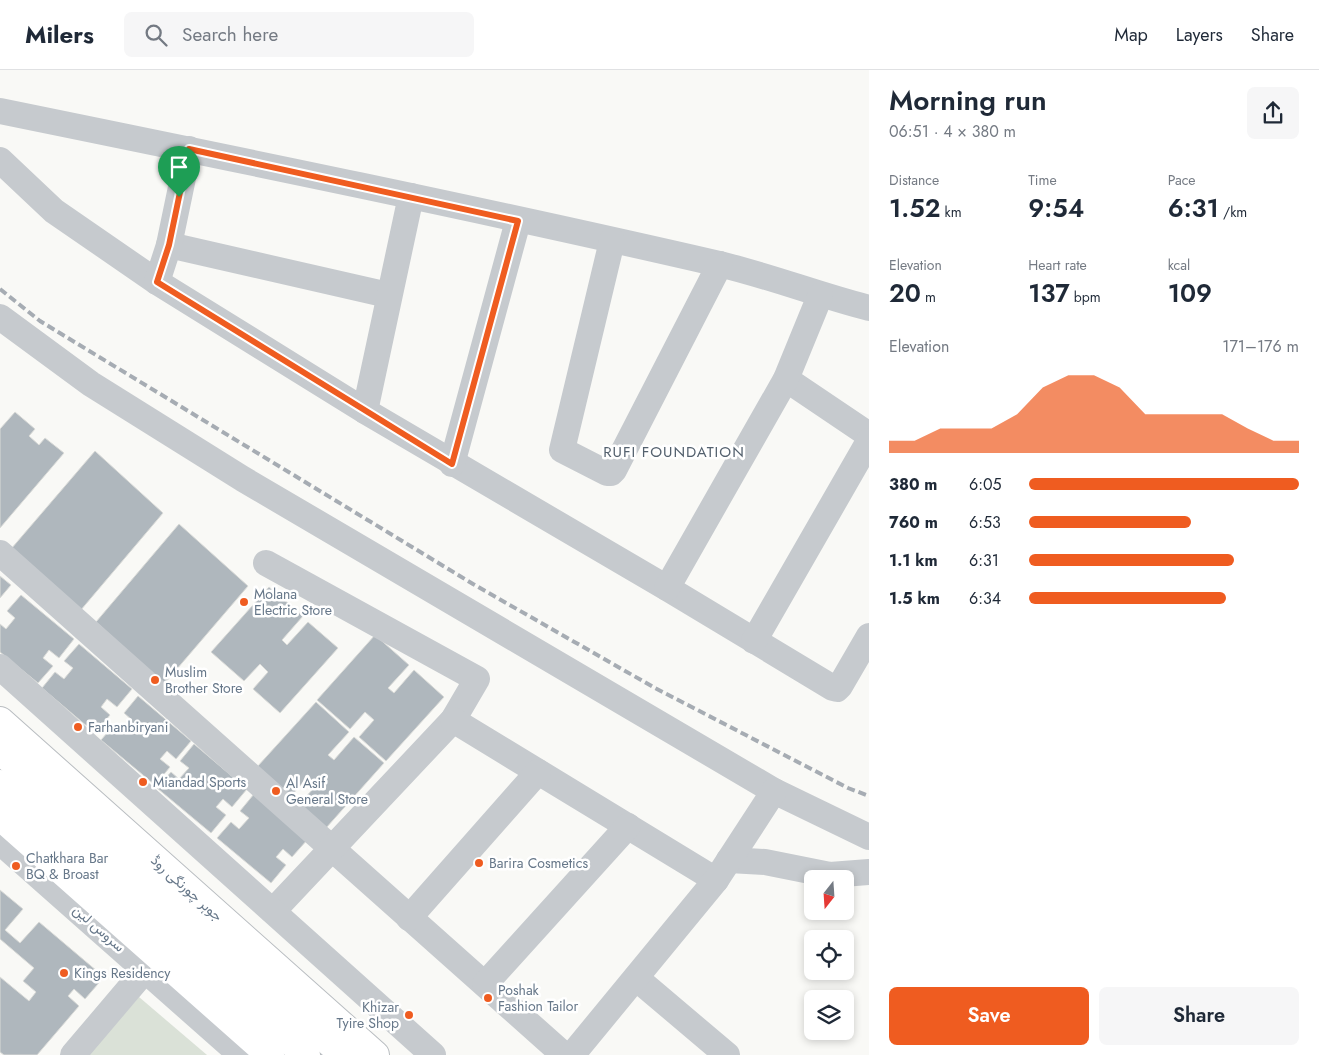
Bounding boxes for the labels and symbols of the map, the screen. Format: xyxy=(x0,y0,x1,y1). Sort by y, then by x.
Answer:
pin xyxy=(158,146,200,197)
district label: RUFI FOUNDATION xyxy=(603,441,745,463)
place label: Molana Electric Store xyxy=(254,584,332,620)
marker: Molana Electric Store xyxy=(238,596,250,608)
place label: Muslim Brother Store xyxy=(165,662,242,698)
marker: Muslim Brother Store xyxy=(149,674,161,686)
place label: Farhanbiryani xyxy=(88,717,168,737)
marker: Farhanbiryani xyxy=(72,721,84,733)
place label: Miandad Sports xyxy=(153,772,246,792)
place label: Al Asif General Store xyxy=(286,773,368,809)
marker: Miandad Sports xyxy=(137,776,149,788)
marker: Al Asif General Store xyxy=(270,785,282,797)
place label: Chatkhara Bar BQ & Broast xyxy=(26,848,109,884)
street label: جوہر چورنگی روڈ xyxy=(147,850,227,926)
place label: Barira Cosmetics xyxy=(489,853,588,873)
marker: Barira Cosmetics xyxy=(473,857,485,869)
marker: Chatkhara Bar BQ & Broast xyxy=(10,860,22,872)
north arrow xyxy=(804,870,854,920)
street label: سروس لین xyxy=(69,900,129,956)
place label: Kings Residency xyxy=(74,963,171,983)
marker: Kings Residency xyxy=(58,967,70,979)
place label: Poshak Fashion Tailor xyxy=(498,980,578,1016)
marker: Poshak Fashion Tailor xyxy=(482,992,494,1004)
place label: Khizar Tyire Shop xyxy=(336,997,399,1033)
marker: Khizar Tyire Shop xyxy=(403,1009,415,1021)

